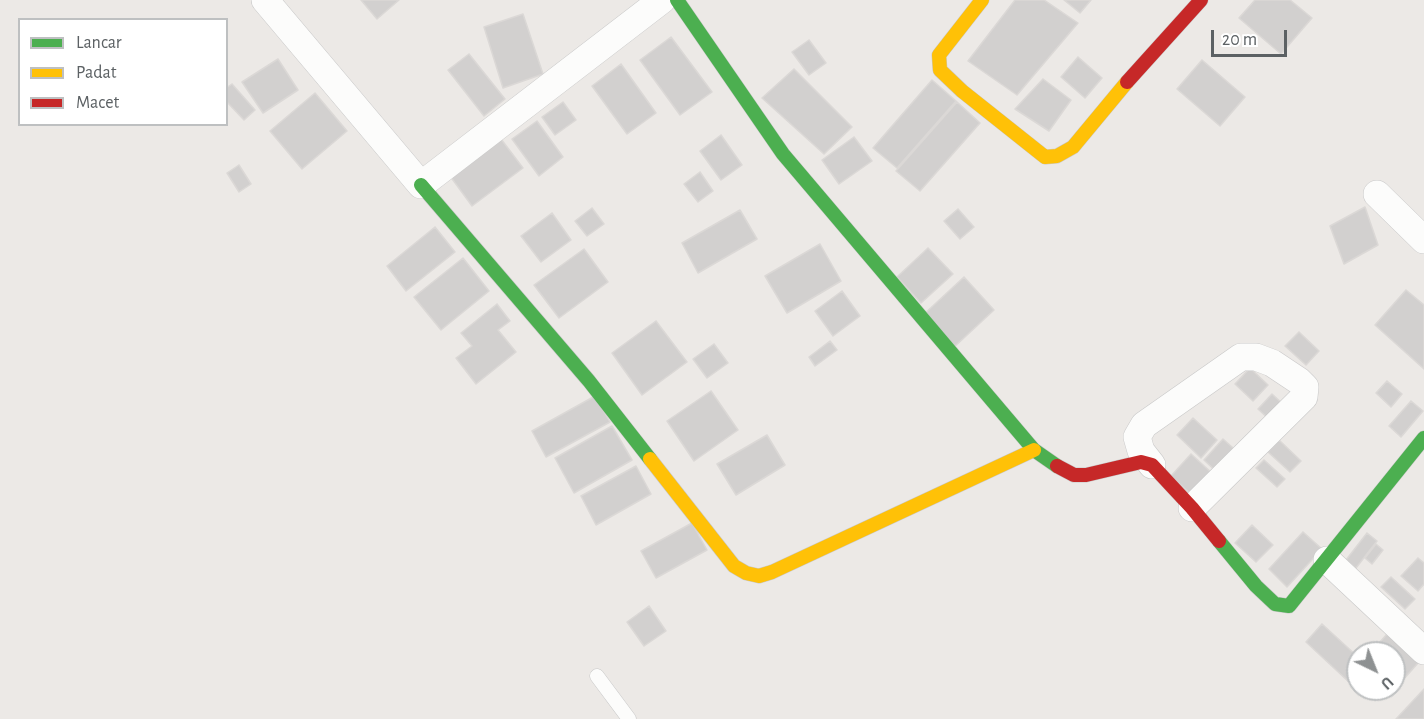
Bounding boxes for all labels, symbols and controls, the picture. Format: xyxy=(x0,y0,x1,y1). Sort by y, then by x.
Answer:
legend xyxy=(18,18,228,126)
scale bar xyxy=(1214,18,1290,56)
text: 20 m xyxy=(1222,31,1257,49)
text: Lancar xyxy=(76,34,122,52)
text: Padat xyxy=(76,64,117,82)
text: Macet xyxy=(76,94,119,112)
north arrow xyxy=(1346,641,1406,701)
text: U xyxy=(1378,673,1396,692)

